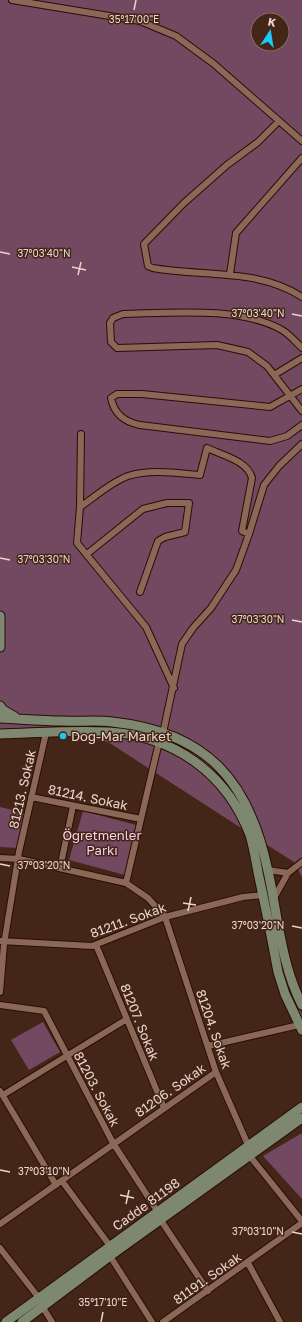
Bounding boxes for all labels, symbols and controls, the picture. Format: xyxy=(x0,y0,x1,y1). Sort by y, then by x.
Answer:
north arrow xyxy=(250,12,290,52)
text: 35°17'00"E xyxy=(109,13,159,25)
text: K xyxy=(267,15,277,29)
text: 37°03'40"N xyxy=(17,247,71,259)
text: 37°03'40"N xyxy=(231,307,285,319)
text: 37°03'30"N xyxy=(18,553,70,565)
text: 37°03'30"N xyxy=(232,613,284,625)
place label: Doğ-Mar Market xyxy=(71,728,171,744)
marker: Doğ-Mar Market xyxy=(58,731,68,741)
street label: 81213. Sokak xyxy=(5,747,39,830)
street label: 81214. Sokak xyxy=(47,781,130,813)
park label: Öğretmenler Parkı xyxy=(63,827,141,858)
text: 37°03'20"N xyxy=(18,859,70,871)
street label: 81211. Sokak xyxy=(88,899,169,941)
text: 37°03'20"N xyxy=(232,919,284,931)
street label: 81207. Sokak xyxy=(117,981,163,1064)
street label: 81204. Sokak xyxy=(193,987,235,1071)
street label: 81203. Sokak xyxy=(71,1049,124,1130)
street label: 81206. Sokak xyxy=(131,1059,209,1120)
text: 37°03'10"N xyxy=(18,1165,70,1177)
street label: Cadde 81198 xyxy=(109,1174,183,1234)
text: 37°03'10"N xyxy=(232,1225,284,1237)
street label: 81191. Sokak xyxy=(170,1248,245,1307)
text: 35°17'10"E xyxy=(79,1296,127,1308)

